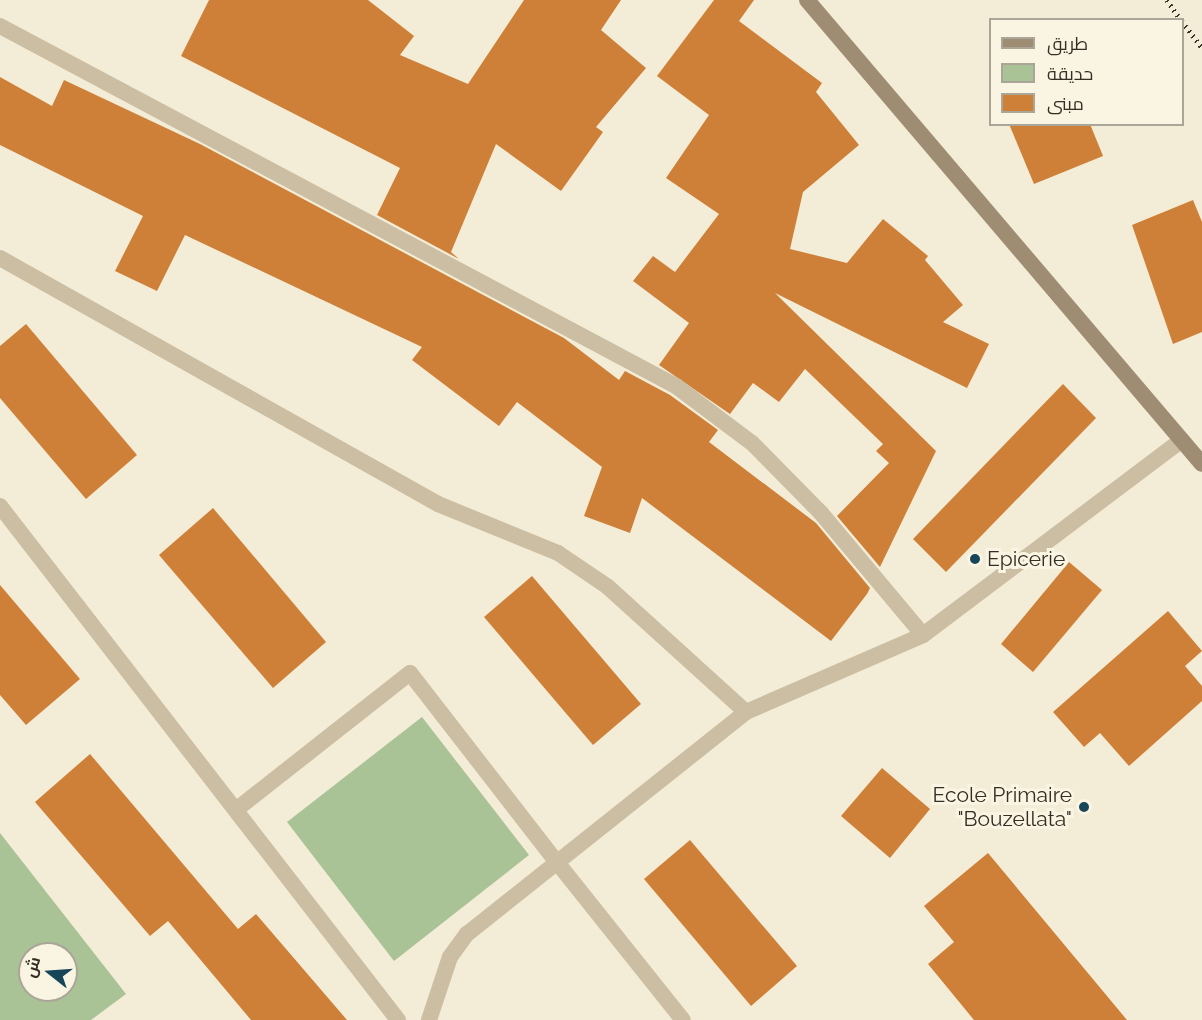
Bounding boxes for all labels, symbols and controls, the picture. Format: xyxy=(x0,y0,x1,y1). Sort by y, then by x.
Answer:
legend xyxy=(989,18,1184,126)
text: طريق xyxy=(1047,33,1088,54)
text: حديقة xyxy=(1047,63,1093,84)
text: مبنى xyxy=(1047,93,1084,114)
place label: Epicerie xyxy=(987,546,1065,572)
marker: Epicerie xyxy=(968,552,982,566)
place label: Ecole Primaire "Bouzellata" xyxy=(933,782,1072,832)
marker: Ecole Primaire "Bouzellata" xyxy=(1077,800,1091,814)
north arrow xyxy=(18,942,78,1002)
text: ش xyxy=(20,955,44,980)

